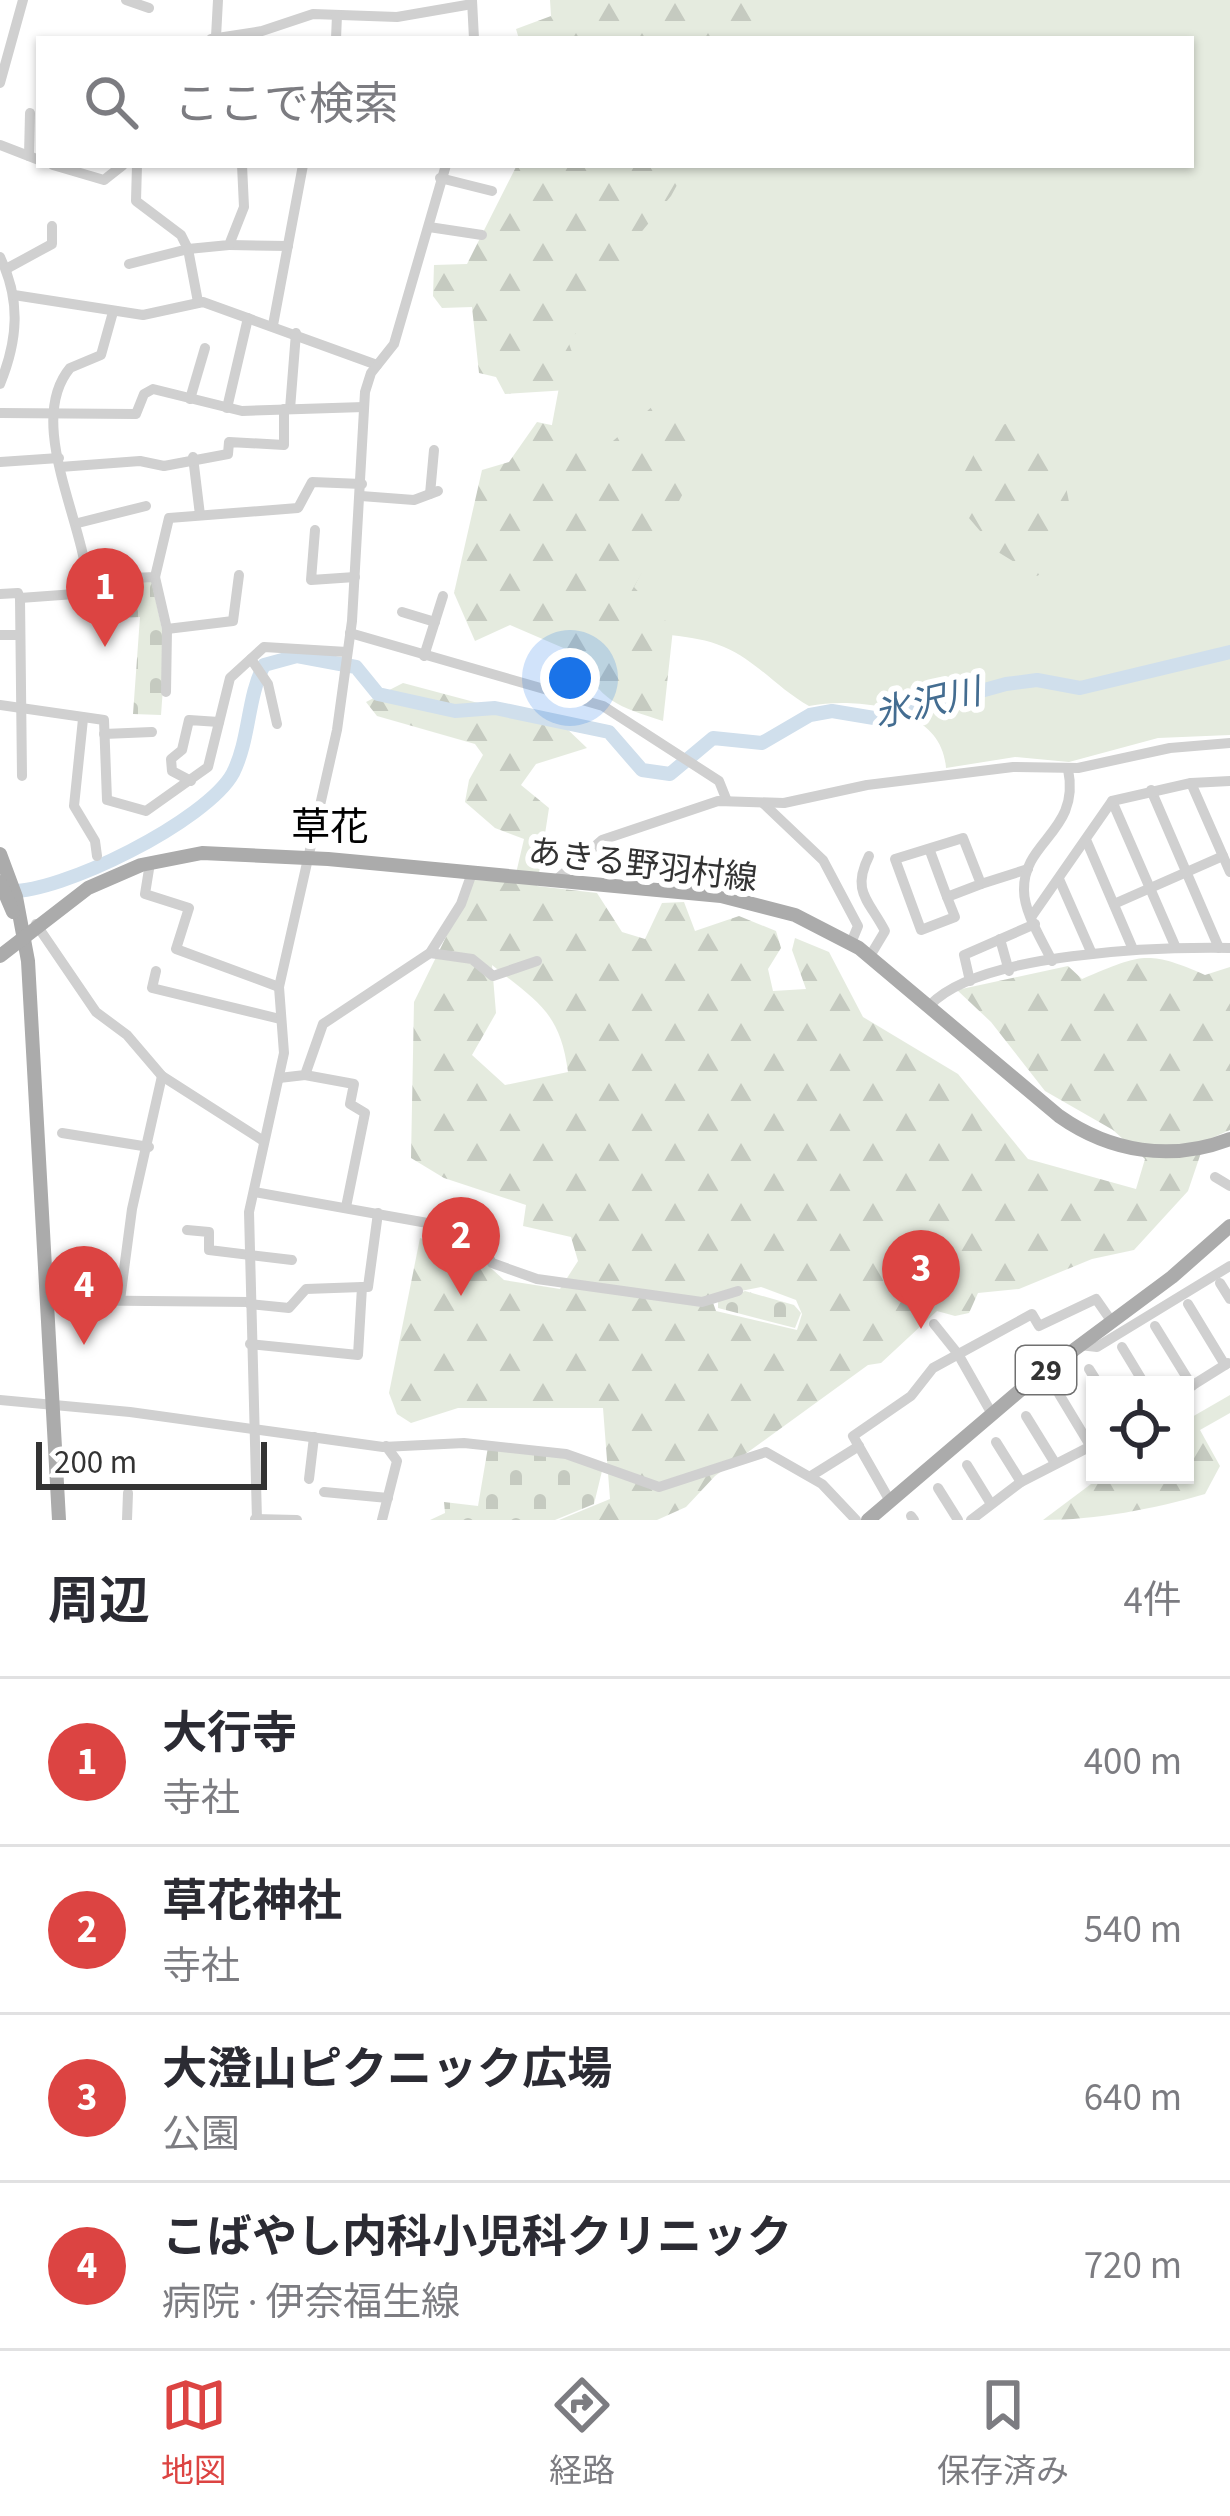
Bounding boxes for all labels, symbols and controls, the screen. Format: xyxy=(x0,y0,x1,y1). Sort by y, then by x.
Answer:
search box xyxy=(36,36,1194,168)
icon: search xyxy=(78,69,144,135)
text: ここで検索 xyxy=(174,73,399,137)
pin: 1 xyxy=(66,548,144,647)
your location xyxy=(540,648,600,708)
water label: 氷沢川 xyxy=(869,666,990,740)
district label: 草花 xyxy=(291,800,369,856)
street label: あきる野羽村線 xyxy=(526,828,760,903)
pin: 2 xyxy=(422,1197,500,1296)
pin: 3 xyxy=(882,1230,960,1329)
pin: 4 xyxy=(45,1246,123,1345)
road number: 29 xyxy=(1016,1346,1076,1394)
map controls xyxy=(1086,1376,1194,1484)
button: locate xyxy=(1086,1376,1194,1484)
scale bar xyxy=(36,1436,267,1489)
text: 200 m xyxy=(54,1439,137,1486)
text: 周辺 xyxy=(48,1566,150,1638)
text: 4件 xyxy=(1124,1573,1182,1629)
text: 大行寺 xyxy=(162,1702,297,1766)
text: 1 xyxy=(77,1734,97,1790)
text: 400 m xyxy=(1084,1734,1182,1790)
text: 寺社 xyxy=(162,1771,240,1827)
text: 草花神社 xyxy=(162,1870,342,1934)
text: 2 xyxy=(77,1902,97,1958)
text: 540 m xyxy=(1084,1902,1182,1958)
text: 寺社 xyxy=(162,1939,240,1995)
text: 大澄山ピクニック広場 xyxy=(162,2038,612,2102)
text: 3 xyxy=(77,2070,97,2126)
text: 640 m xyxy=(1084,2070,1182,2126)
text: 公園 xyxy=(162,2107,240,2163)
text: こばやし内科小児科クリニック xyxy=(162,2206,792,2270)
text: 4 xyxy=(77,2238,97,2294)
text: 720 m xyxy=(1084,2238,1182,2294)
text: 病院 · 伊奈福生線 xyxy=(162,2275,460,2331)
tab: 地図 xyxy=(161,2372,227,2495)
tab: 経路 xyxy=(549,2372,615,2495)
tab: 保存済み xyxy=(937,2372,1069,2495)

